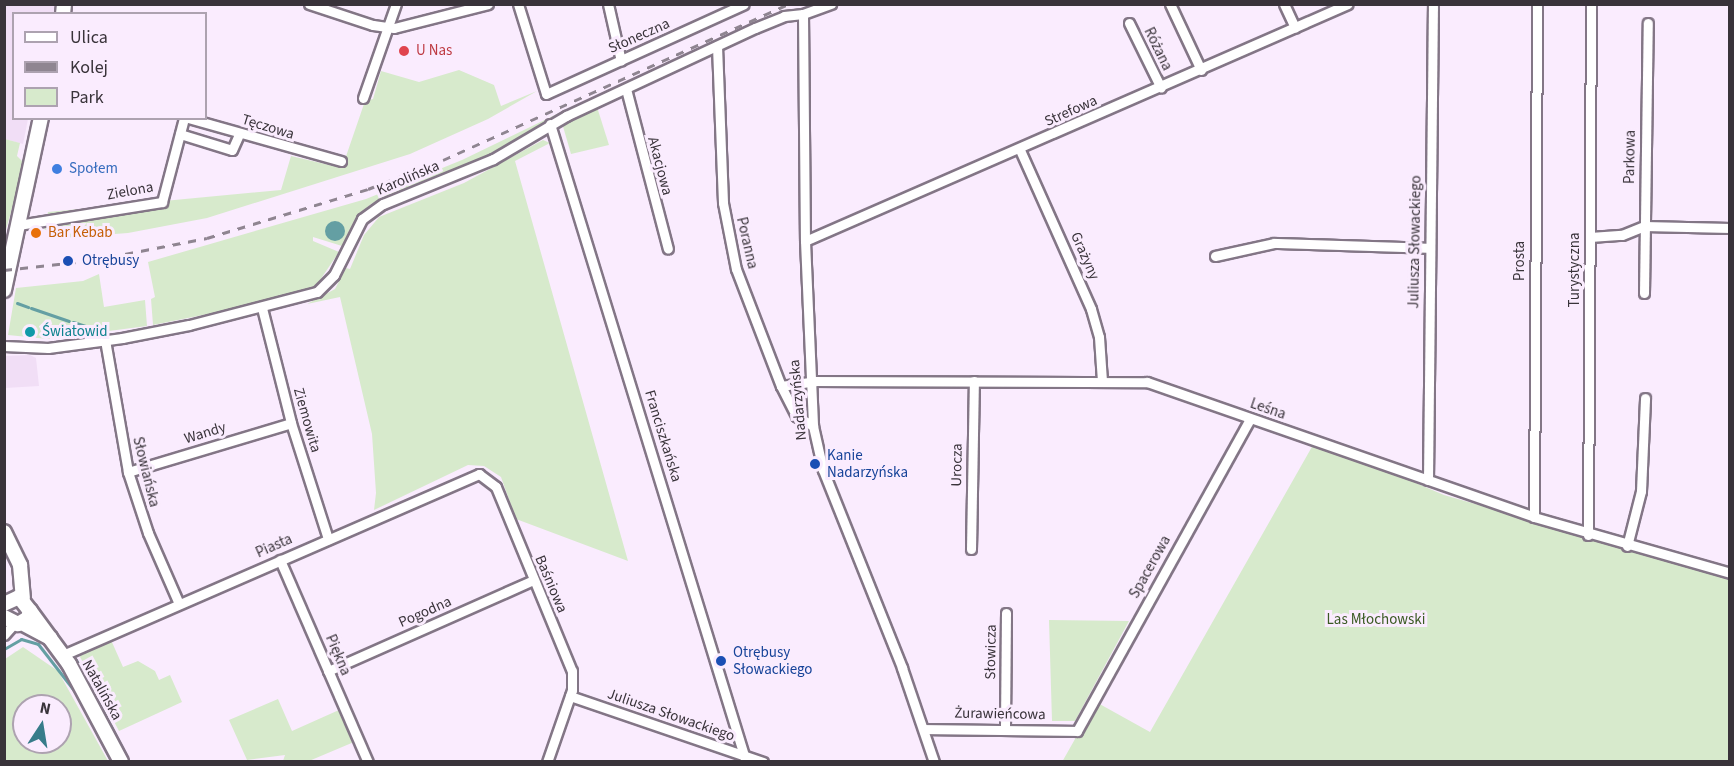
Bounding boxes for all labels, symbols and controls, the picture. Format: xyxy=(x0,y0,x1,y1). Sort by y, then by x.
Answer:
legend xyxy=(12,12,207,120)
street label: Słoneczna xyxy=(606,15,672,57)
street label: Różana xyxy=(1140,24,1176,74)
text: Ulica xyxy=(70,25,108,50)
place label: U Nas xyxy=(416,42,452,60)
marker: U Nas xyxy=(397,44,411,58)
text: Kolej xyxy=(70,55,108,80)
text: Park xyxy=(70,85,104,110)
street label: Strefowa xyxy=(1042,91,1100,131)
street label: Tęczowa xyxy=(240,111,296,143)
street label: Parkowa xyxy=(1621,130,1639,184)
street label: Akacjowa xyxy=(644,135,676,197)
street label: Karolińska xyxy=(374,157,442,199)
place label: Społem xyxy=(69,160,118,178)
marker: Społem xyxy=(50,162,64,176)
street label: Juliusza Słowackiego xyxy=(1405,175,1425,309)
street label: Zielona xyxy=(105,178,155,204)
street label: Poranna xyxy=(732,215,762,271)
place label: Bar Kebab xyxy=(48,224,113,242)
marker: Bar Kebab xyxy=(29,226,43,240)
street label: Grażyny xyxy=(1067,229,1103,283)
street label: Turystyczna xyxy=(1566,232,1584,308)
street label: Prosta xyxy=(1511,241,1529,281)
marker: Otrębusy xyxy=(59,252,77,270)
place label: Otrębusy xyxy=(82,252,139,270)
place label: Światowid xyxy=(42,323,108,341)
marker: Światowid xyxy=(23,325,37,339)
street label: Nadarzyńska xyxy=(786,359,810,441)
street label: Ziemowita xyxy=(289,386,325,454)
street label: Franciszkańska xyxy=(640,388,686,484)
street label: Leśna xyxy=(1248,395,1288,423)
street label: Wandy xyxy=(182,418,228,448)
street label: Słowiańska xyxy=(129,435,163,509)
street label: Urocza xyxy=(948,443,966,487)
place label: Kanie Nadarzyńska xyxy=(827,446,908,481)
marker: Kanie Nadarzyńska xyxy=(808,457,822,471)
street label: Piasta xyxy=(253,530,295,562)
street label: Spacerowa xyxy=(1125,532,1175,602)
street label: Baśniowa xyxy=(531,552,571,616)
street label: Pogodna xyxy=(396,592,454,632)
park label: Las Młochowski xyxy=(1327,611,1425,629)
street label: Słowicza xyxy=(982,624,1000,680)
street label: Piękna xyxy=(321,632,355,678)
place label: Otrębusy Słowackiego xyxy=(733,643,812,678)
marker: Otrębusy Słowackiego xyxy=(714,654,728,668)
street label: Natalińska xyxy=(78,657,126,723)
street label: Juliusza Słowackiego xyxy=(605,685,737,745)
north arrow xyxy=(12,694,72,754)
text: N xyxy=(38,696,53,720)
street label: Żurawieńcowa xyxy=(954,704,1046,724)

